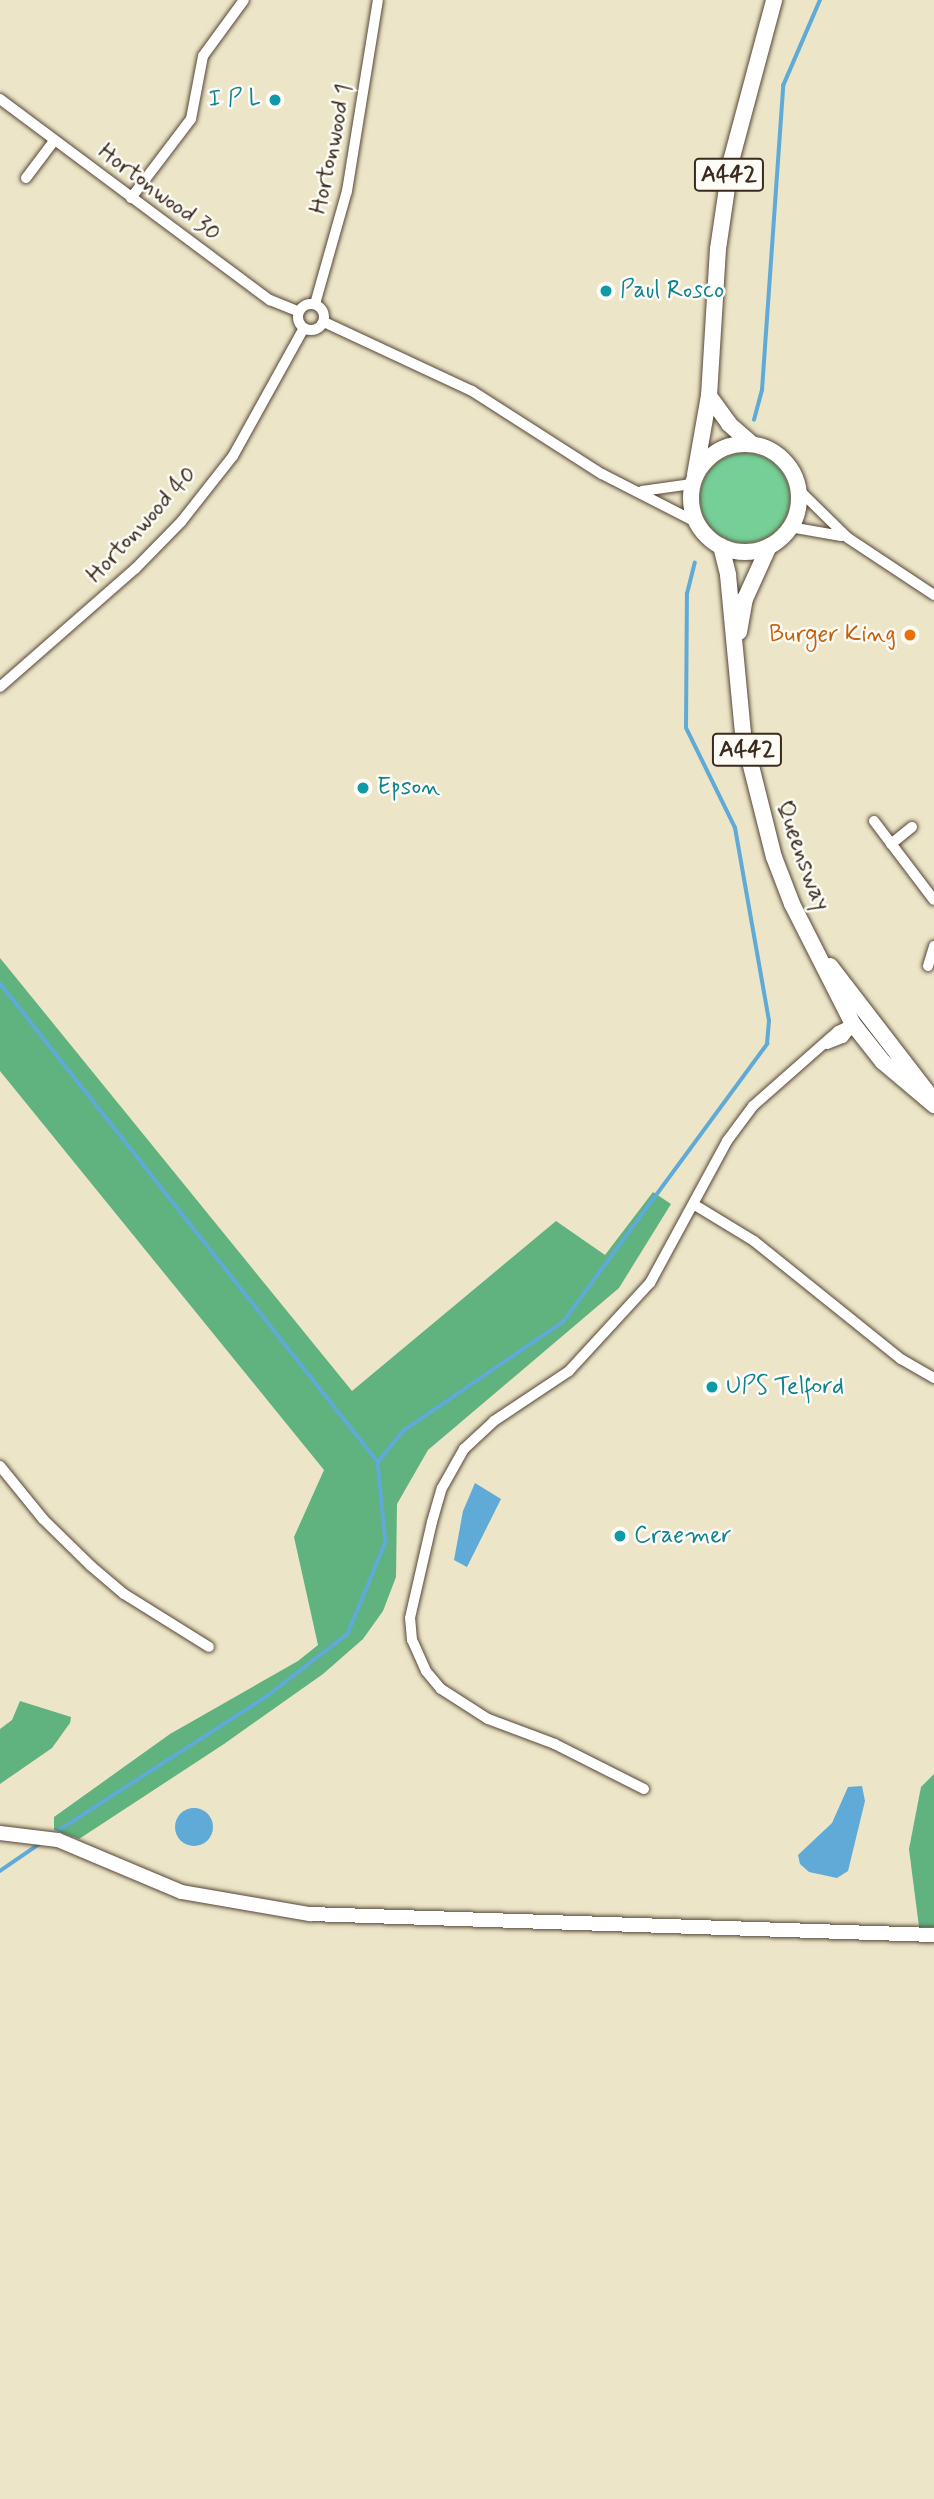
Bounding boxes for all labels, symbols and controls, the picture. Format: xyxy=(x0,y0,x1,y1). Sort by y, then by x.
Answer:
street label: Hortonwood 1 xyxy=(304,81,360,217)
place label: I P L xyxy=(206,86,261,114)
marker: I P L xyxy=(267,92,283,108)
street label: Hortonwood 30 xyxy=(92,138,226,248)
road number: A442 xyxy=(692,156,766,194)
place label: Paul Rosco xyxy=(620,277,721,305)
marker: Paul Rosco xyxy=(598,283,614,299)
street label: Hortonwood 40 xyxy=(81,461,203,589)
place label: Burger King xyxy=(772,621,896,649)
marker: Burger King xyxy=(902,627,918,643)
road number: A442 xyxy=(710,730,784,770)
place label: Epson xyxy=(377,774,440,802)
marker: Epson xyxy=(355,780,371,796)
street label: Queensway xyxy=(769,797,835,915)
place label: UPS Telford xyxy=(726,1373,841,1401)
marker: UPS Telford xyxy=(704,1379,720,1395)
place label: Craemer xyxy=(634,1522,732,1550)
marker: Craemer xyxy=(612,1528,628,1544)

